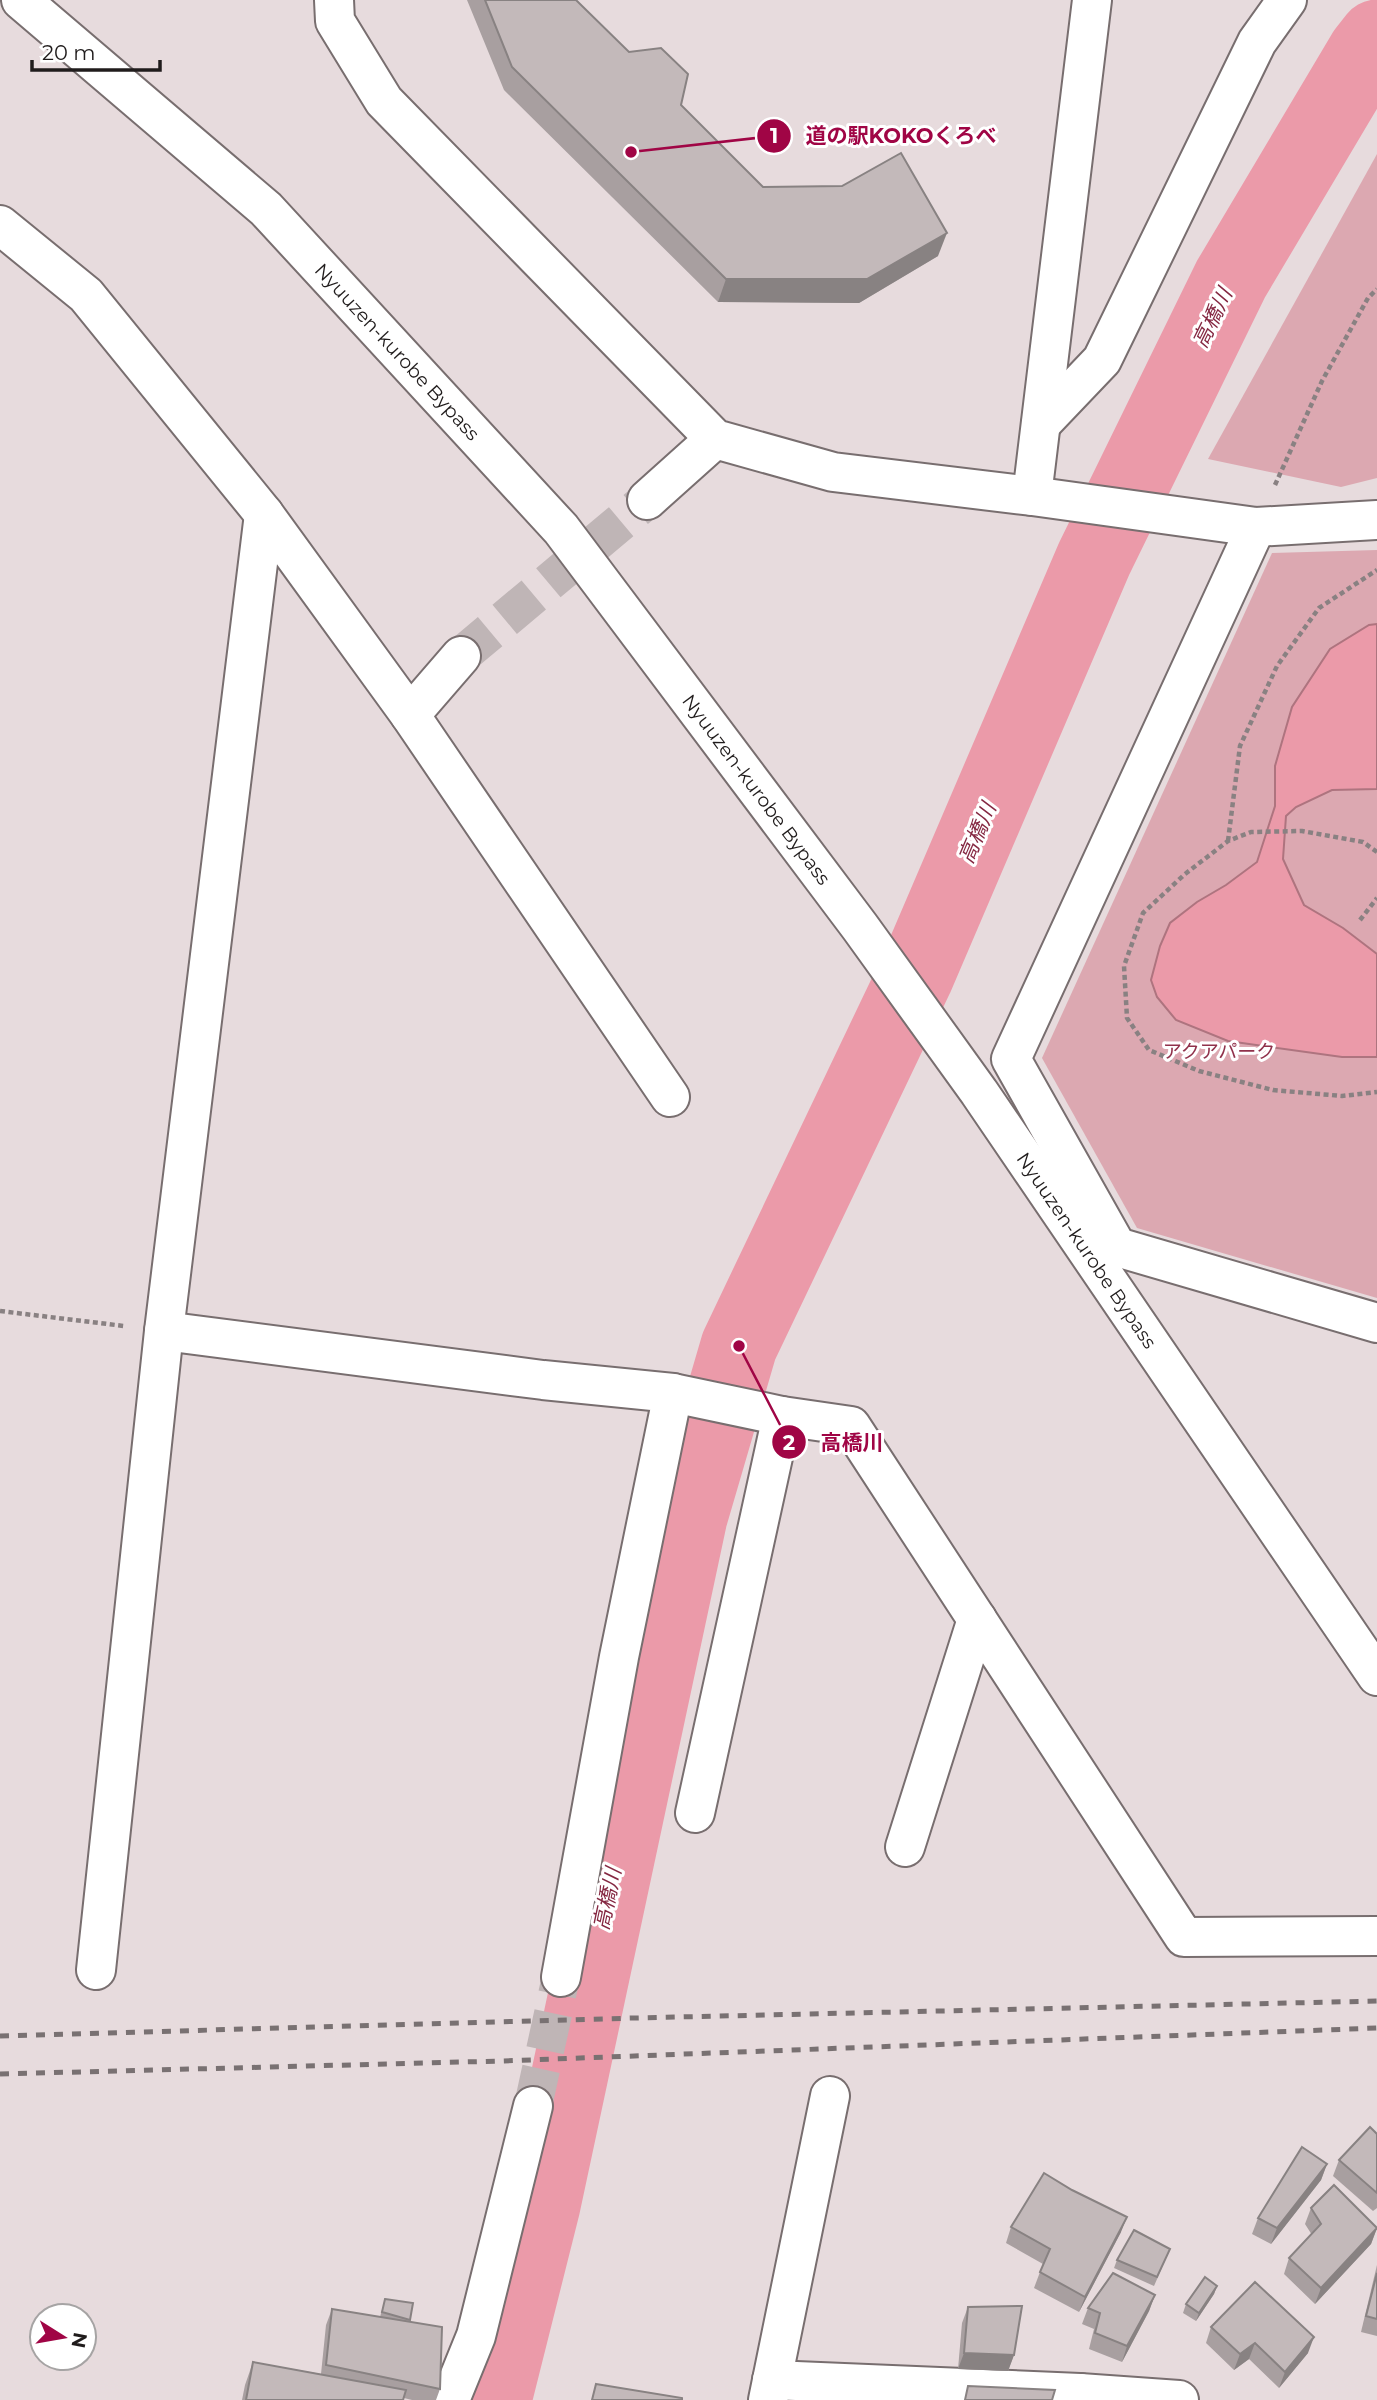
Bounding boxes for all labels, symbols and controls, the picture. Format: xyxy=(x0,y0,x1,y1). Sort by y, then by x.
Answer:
scale bar xyxy=(32,28,159,72)
text: 20 m xyxy=(42,40,96,65)
callout: 道の駅KOKOくろべ xyxy=(757,115,1010,157)
text: 1 xyxy=(770,123,778,148)
text: 道の駅KOKOくろべ xyxy=(806,123,996,148)
street label: Nyuuzen-kurobe Bypass xyxy=(310,258,485,445)
water label: 高橋川 xyxy=(1187,282,1238,352)
street label: Nyuuzen-kurobe Bypass xyxy=(678,690,836,889)
water label: 高橋川 xyxy=(953,797,1002,867)
park label: アクアパーク xyxy=(1163,1040,1275,1063)
street label: Nyuuzen-kurobe Bypass xyxy=(1012,1148,1162,1353)
callout: 高橋川 xyxy=(772,1421,898,1463)
text: 2 xyxy=(783,1430,795,1455)
text: 高橋川 xyxy=(821,1430,884,1455)
water label: 高橋川 xyxy=(588,1864,626,1932)
north arrow xyxy=(28,2302,98,2372)
text: N xyxy=(66,2330,92,2350)

